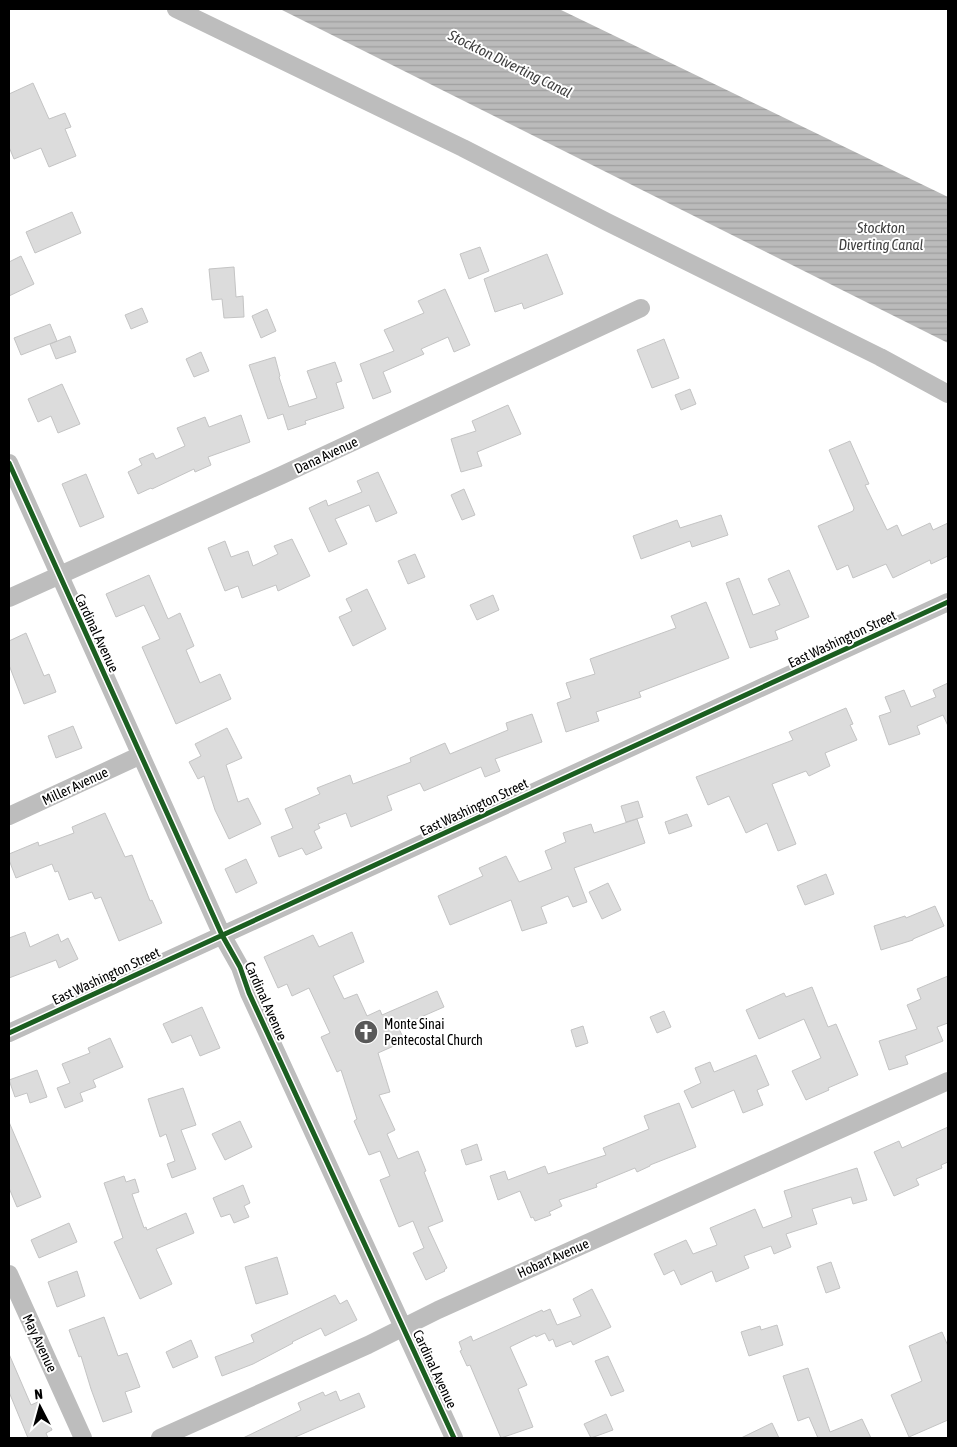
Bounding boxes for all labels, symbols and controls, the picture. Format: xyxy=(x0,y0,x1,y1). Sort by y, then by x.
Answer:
water label: Stockton Diverting Canal xyxy=(445,26,575,101)
water label: Stockton Diverting Canal xyxy=(838,219,924,253)
street label: Dana Avenue xyxy=(292,433,360,477)
street label: Cardinal Avenue xyxy=(72,591,122,675)
street label: East Washington Street xyxy=(785,607,899,671)
street label: Miller Avenue xyxy=(39,764,111,808)
street label: East Washington Street xyxy=(417,775,531,839)
street label: East Washington Street xyxy=(49,944,163,1008)
street label: Cardinal Avenue xyxy=(242,959,290,1043)
place label: Monte Sinai Pentecostal Church xyxy=(384,1016,483,1048)
church icon: Monte Sinai Pentecostal Church xyxy=(353,1019,379,1045)
street label: Hobart Avenue xyxy=(515,1235,591,1281)
street label: May Avenue xyxy=(20,1311,60,1375)
street label: Cardinal Avenue xyxy=(410,1327,460,1411)
north arrow xyxy=(15,1382,65,1432)
text: N xyxy=(34,1386,44,1402)

